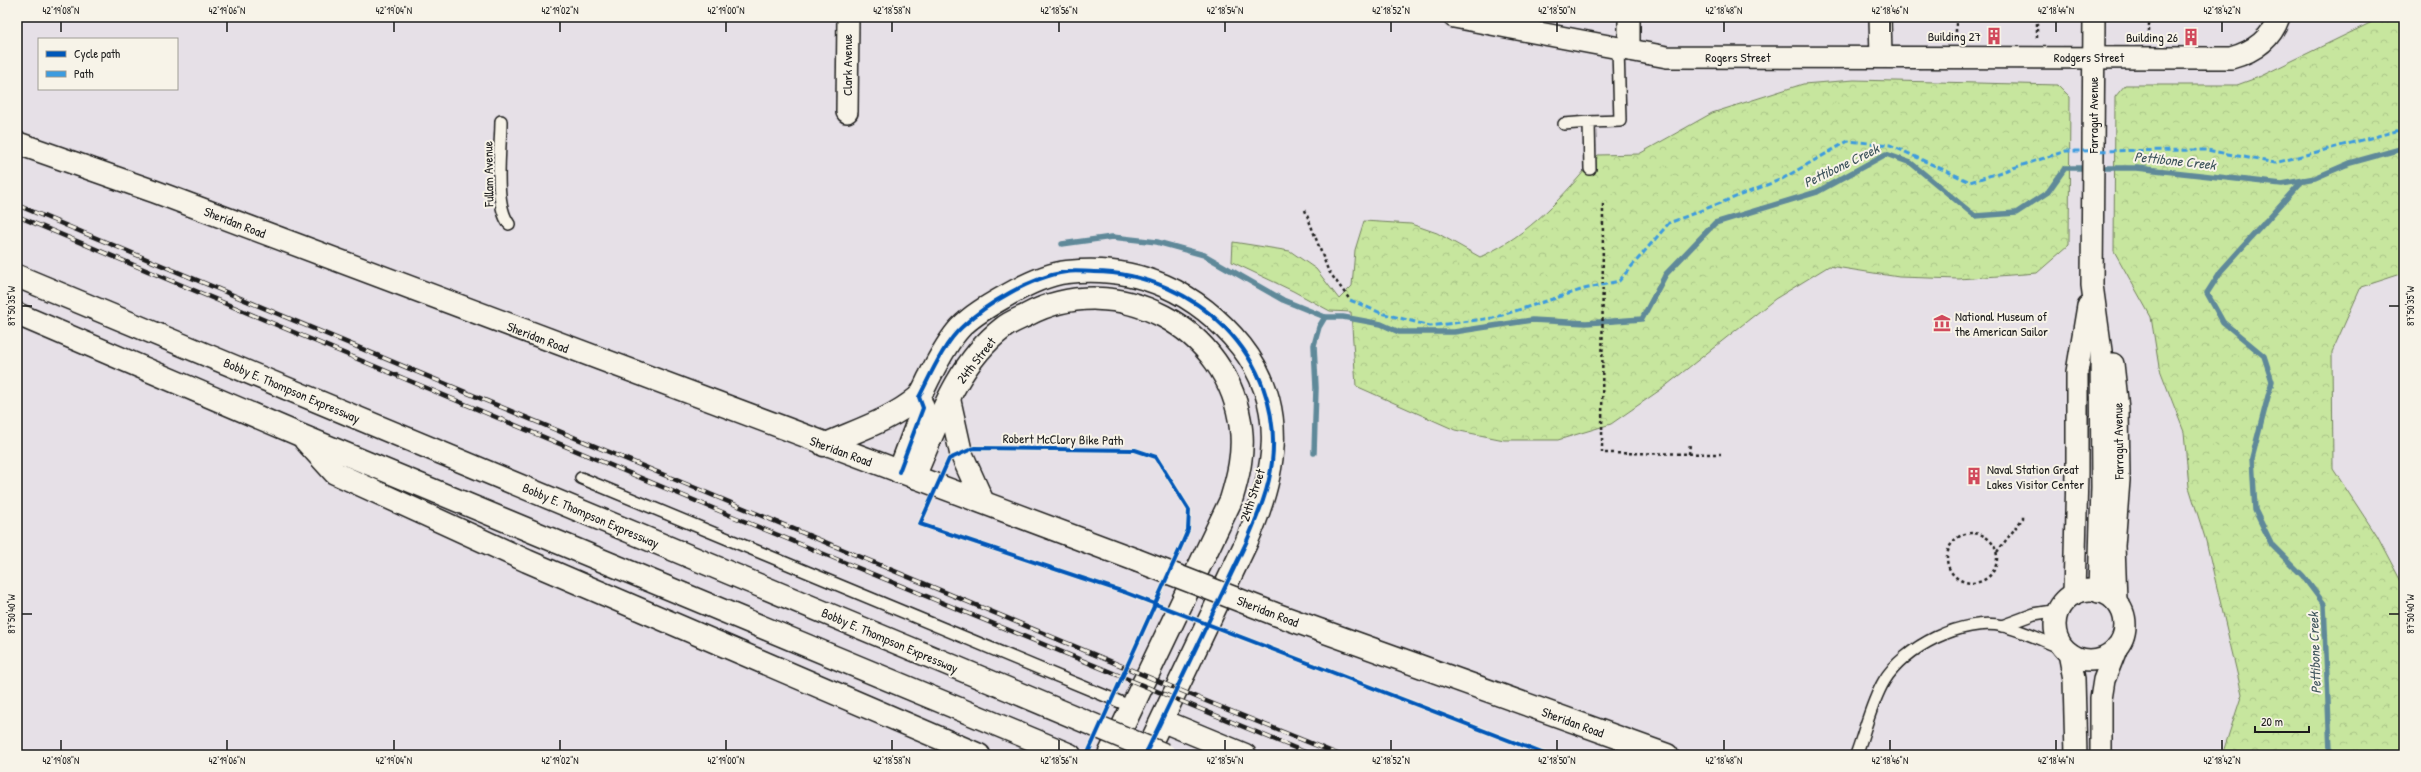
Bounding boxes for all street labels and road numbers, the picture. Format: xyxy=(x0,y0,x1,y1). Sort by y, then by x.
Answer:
street label: Clark Avenue xyxy=(838,34,856,96)
street label: Rogers Street xyxy=(1705,48,1771,66)
street label: Rodgers Street xyxy=(2054,48,2125,66)
street label: Farragut Avenue xyxy=(2084,77,2102,154)
street label: Fullam Avenue xyxy=(478,141,498,208)
street label: Sheridan Road xyxy=(201,202,269,242)
street label: Sheridan Road xyxy=(504,317,572,357)
street label: 24th Street xyxy=(952,333,1000,387)
street label: Bobby E. Thompson Expressway xyxy=(221,353,364,427)
street label: Farragut Avenue xyxy=(2108,403,2128,480)
street label: Robert McClory Bike Path xyxy=(1003,429,1124,449)
street label: Sheridan Road xyxy=(807,431,875,471)
street label: 24th Street xyxy=(1235,466,1269,524)
street label: Bobby E. Thompson Expressway xyxy=(520,478,663,552)
street label: Sheridan Road xyxy=(1234,591,1302,631)
street label: Bobby E. Thompson Expressway xyxy=(819,603,962,677)
street label: Sheridan Road xyxy=(1539,702,1607,742)

